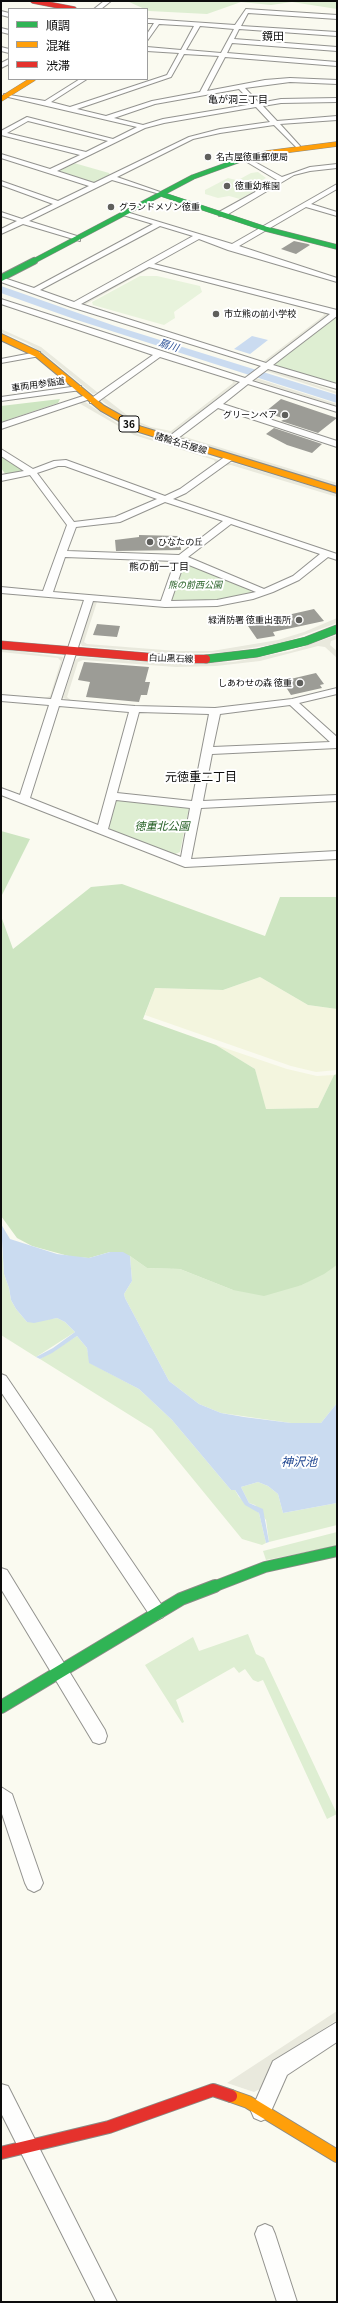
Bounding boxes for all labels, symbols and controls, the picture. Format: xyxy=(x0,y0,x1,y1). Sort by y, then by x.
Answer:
legend xyxy=(8,8,148,80)
text: 順調 xyxy=(46,16,70,33)
district label: 鏡田 xyxy=(262,29,284,43)
text: 混雑 xyxy=(46,36,70,53)
text: 渋滞 xyxy=(46,56,70,73)
district label: 亀が洞三丁目 xyxy=(208,93,268,105)
marker: 名古屋徳重郵便局 xyxy=(203,152,213,162)
place label: 名古屋徳重郵便局 xyxy=(216,152,288,162)
marker: 徳重幼稚園 xyxy=(222,181,232,191)
place label: 徳重幼稚園 xyxy=(235,181,280,191)
marker: グランドメゾン徳重 xyxy=(106,202,116,212)
place label: グランドメゾン徳重 xyxy=(119,202,200,212)
marker: 市立熊の前小学校 xyxy=(211,309,221,319)
place label: 市立熊の前小学校 xyxy=(224,309,296,319)
water label: 扇川 xyxy=(158,336,180,354)
street label: 車両用参詣道 xyxy=(11,375,65,393)
place label: グリーンペア xyxy=(223,410,277,420)
marker: グリーンペア xyxy=(280,410,290,420)
road number: 36 xyxy=(119,416,139,432)
street label: 諸輪名古屋線 xyxy=(154,430,208,456)
marker: ひなたの丘 xyxy=(145,537,155,547)
place label: ひなたの丘 xyxy=(158,537,203,547)
district label: 熊の前一丁目 xyxy=(129,560,189,572)
park label: 熊の前西公園 xyxy=(168,580,222,590)
place label: 緑消防署 徳重出張所 xyxy=(208,615,291,625)
marker: 緑消防署 徳重出張所 xyxy=(294,615,304,625)
street label: 白山黒石線 xyxy=(148,652,194,664)
place label: しあわせの森 徳重 xyxy=(218,678,292,688)
marker: しあわせの森 徳重 xyxy=(295,678,305,688)
district label: 元徳重二丁目 xyxy=(165,769,237,783)
park label: 徳重北公園 xyxy=(135,819,189,833)
water label: 神沢池 xyxy=(281,1454,317,1468)

